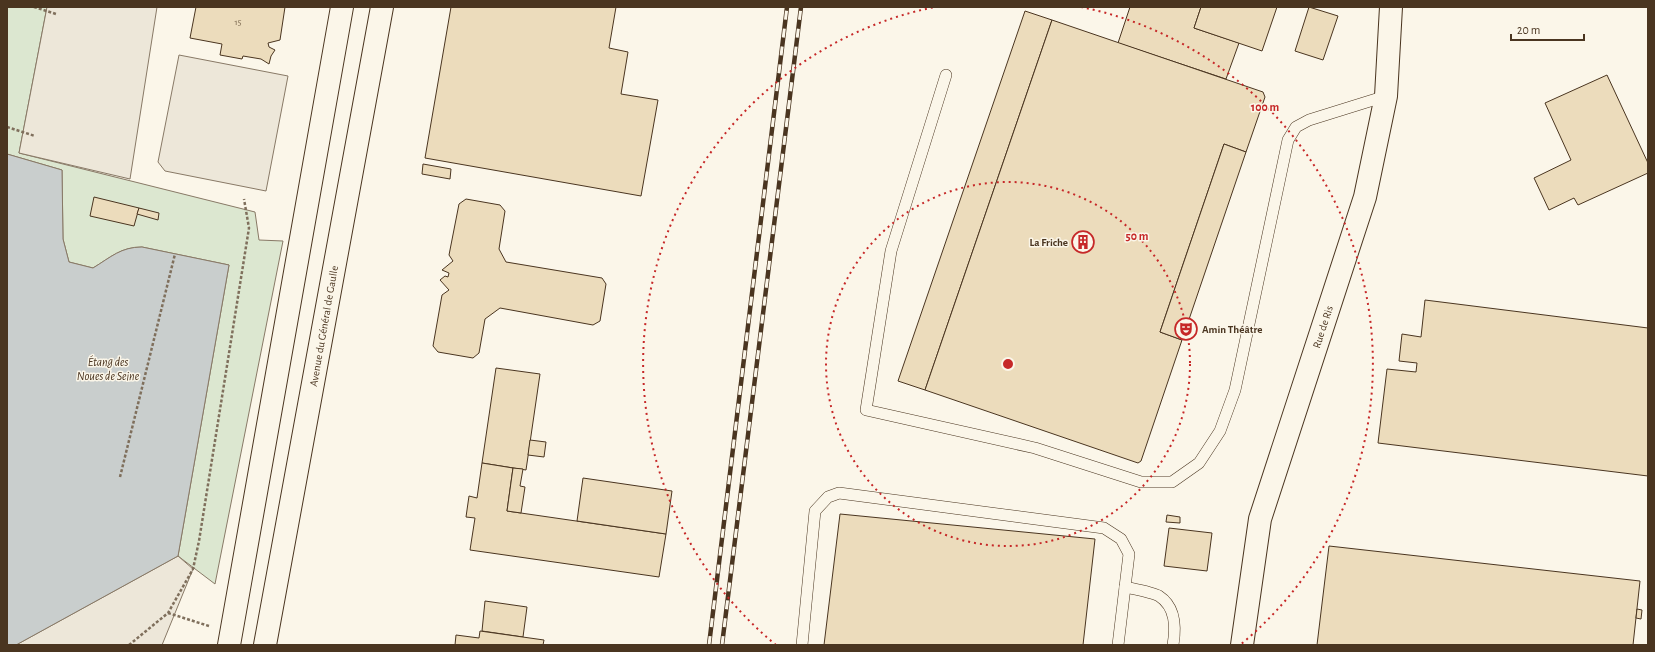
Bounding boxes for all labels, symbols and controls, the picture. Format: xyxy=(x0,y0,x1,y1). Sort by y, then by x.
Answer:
scale bar xyxy=(1511,16,1584,42)
house number: 15 xyxy=(235,18,242,27)
text: 20 m xyxy=(1517,24,1540,36)
text: 100 m xyxy=(1251,101,1279,113)
building icon: La Friche xyxy=(1070,229,1096,255)
text: 50 m xyxy=(1126,230,1149,242)
place label: La Friche xyxy=(1030,237,1068,248)
street label: Avenue du Général de Gaulle xyxy=(308,265,340,387)
street label: Rue de Ris xyxy=(1311,304,1335,350)
theatre icon: Amin Théâtre xyxy=(1173,316,1199,342)
place label: Amin Théâtre xyxy=(1202,324,1262,335)
water label: Étang des Noues de Seine xyxy=(77,355,140,382)
centre of rings xyxy=(1001,357,1015,371)

